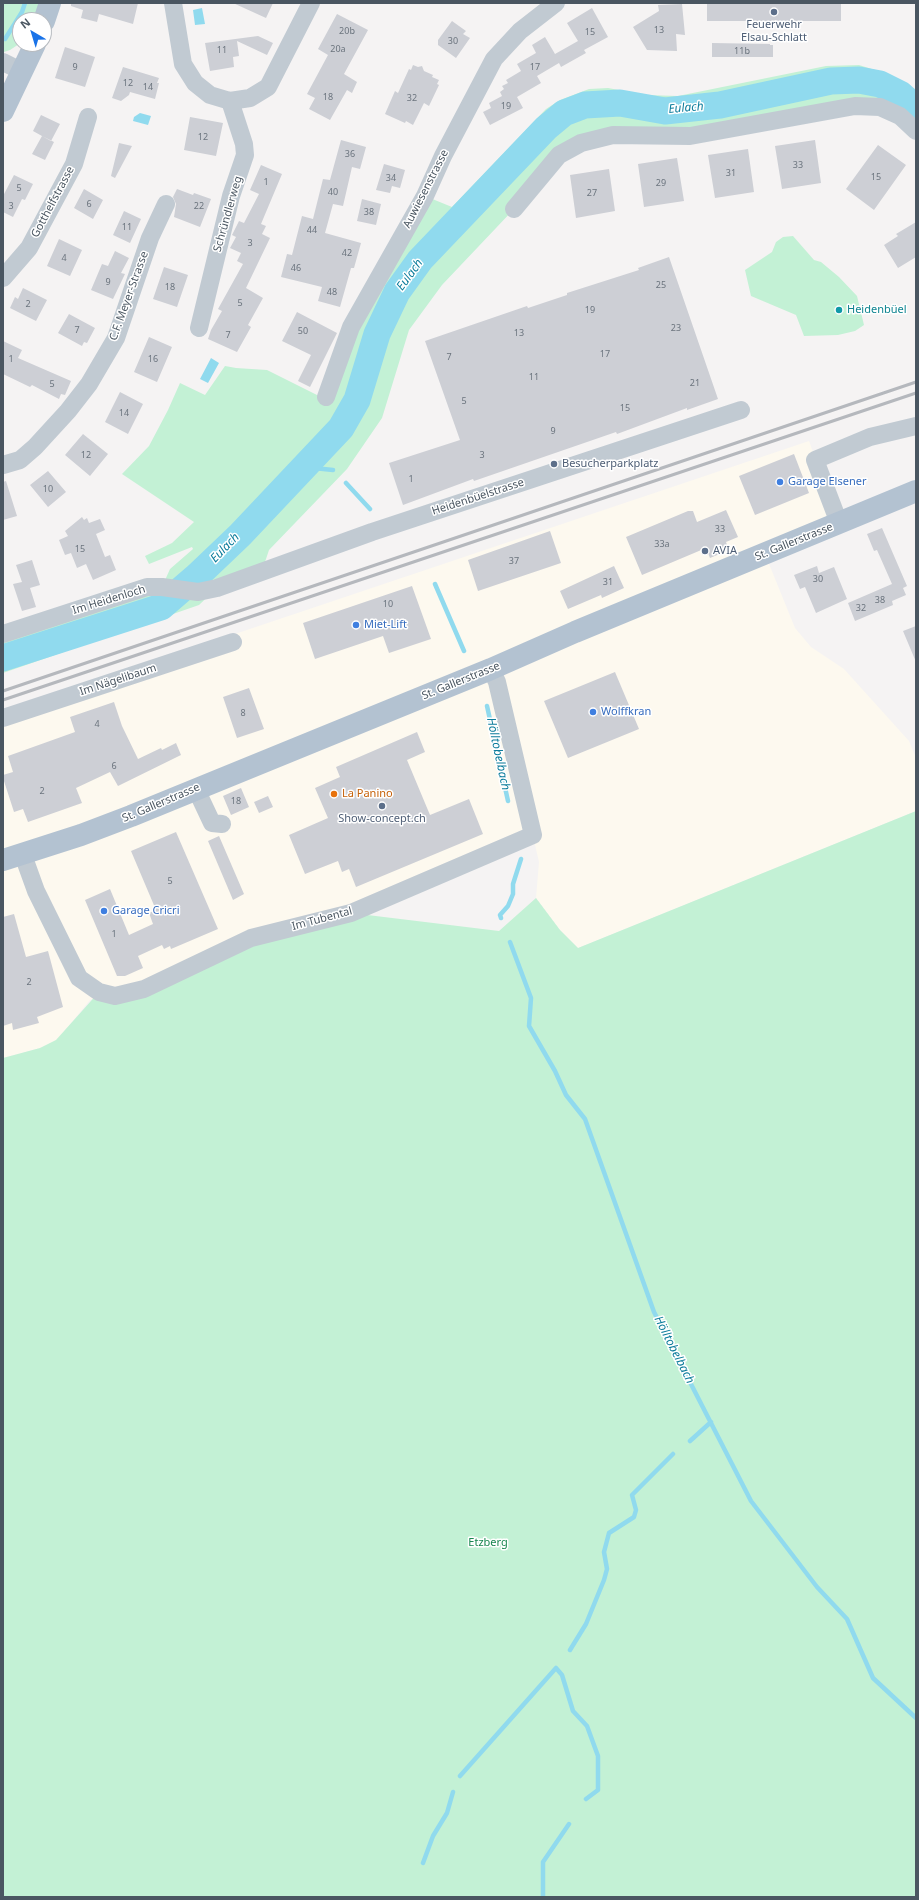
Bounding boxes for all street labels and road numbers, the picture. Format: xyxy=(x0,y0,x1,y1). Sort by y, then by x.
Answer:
street label: Auwiesenstrasse xyxy=(401,148,451,230)
street label: Gotthelfstrasse xyxy=(29,164,77,240)
street label: Schründlerweg xyxy=(211,175,245,253)
street label: C.F. Meyer-Strasse xyxy=(107,250,151,342)
street label: Heidenbüelstrasse xyxy=(430,476,526,518)
street label: St. Gallerstrasse xyxy=(753,520,835,564)
street label: Im Heidenloch xyxy=(71,583,147,617)
street label: St. Gallerstrasse xyxy=(420,659,502,703)
street label: Im Nägelibaum xyxy=(78,661,158,699)
street label: St. Gallerstrasse xyxy=(120,781,202,825)
street label: Im Tubental xyxy=(290,905,354,933)

